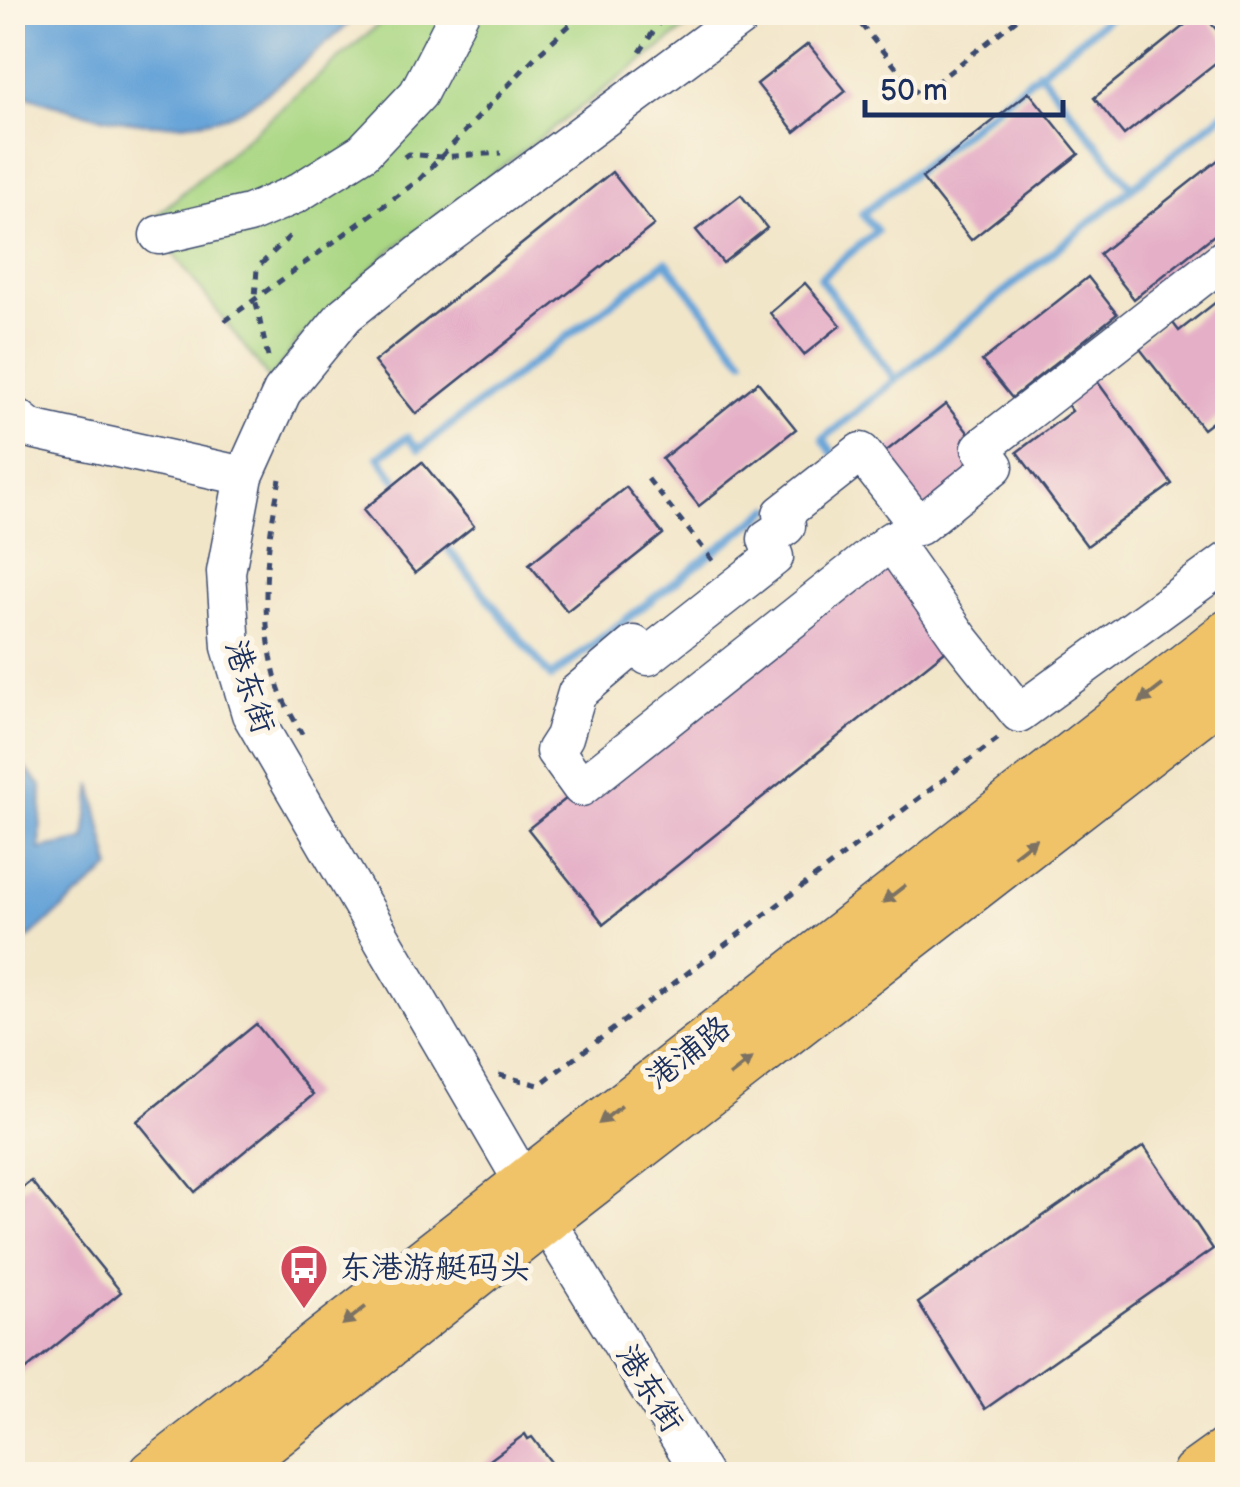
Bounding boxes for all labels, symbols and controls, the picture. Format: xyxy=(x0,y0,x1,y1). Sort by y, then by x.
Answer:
scale bar xyxy=(865,55,1062,117)
text: 50 m xyxy=(880,73,948,109)
street label: 港东街 xyxy=(216,635,282,739)
one-way arrow xyxy=(1138,684,1164,705)
one-way arrow xyxy=(1012,836,1038,857)
one-way arrow xyxy=(881,883,907,904)
street label: 港浦路 xyxy=(639,1008,739,1098)
one-way arrow xyxy=(728,1058,754,1078)
one-way arrow xyxy=(597,1104,623,1125)
bus stop icon: 东港游艇码头 xyxy=(278,1242,330,1310)
place label: 东港游艇码头 xyxy=(339,1249,531,1288)
one-way arrow xyxy=(342,1305,367,1326)
street label: 港东街 xyxy=(607,1338,691,1440)

